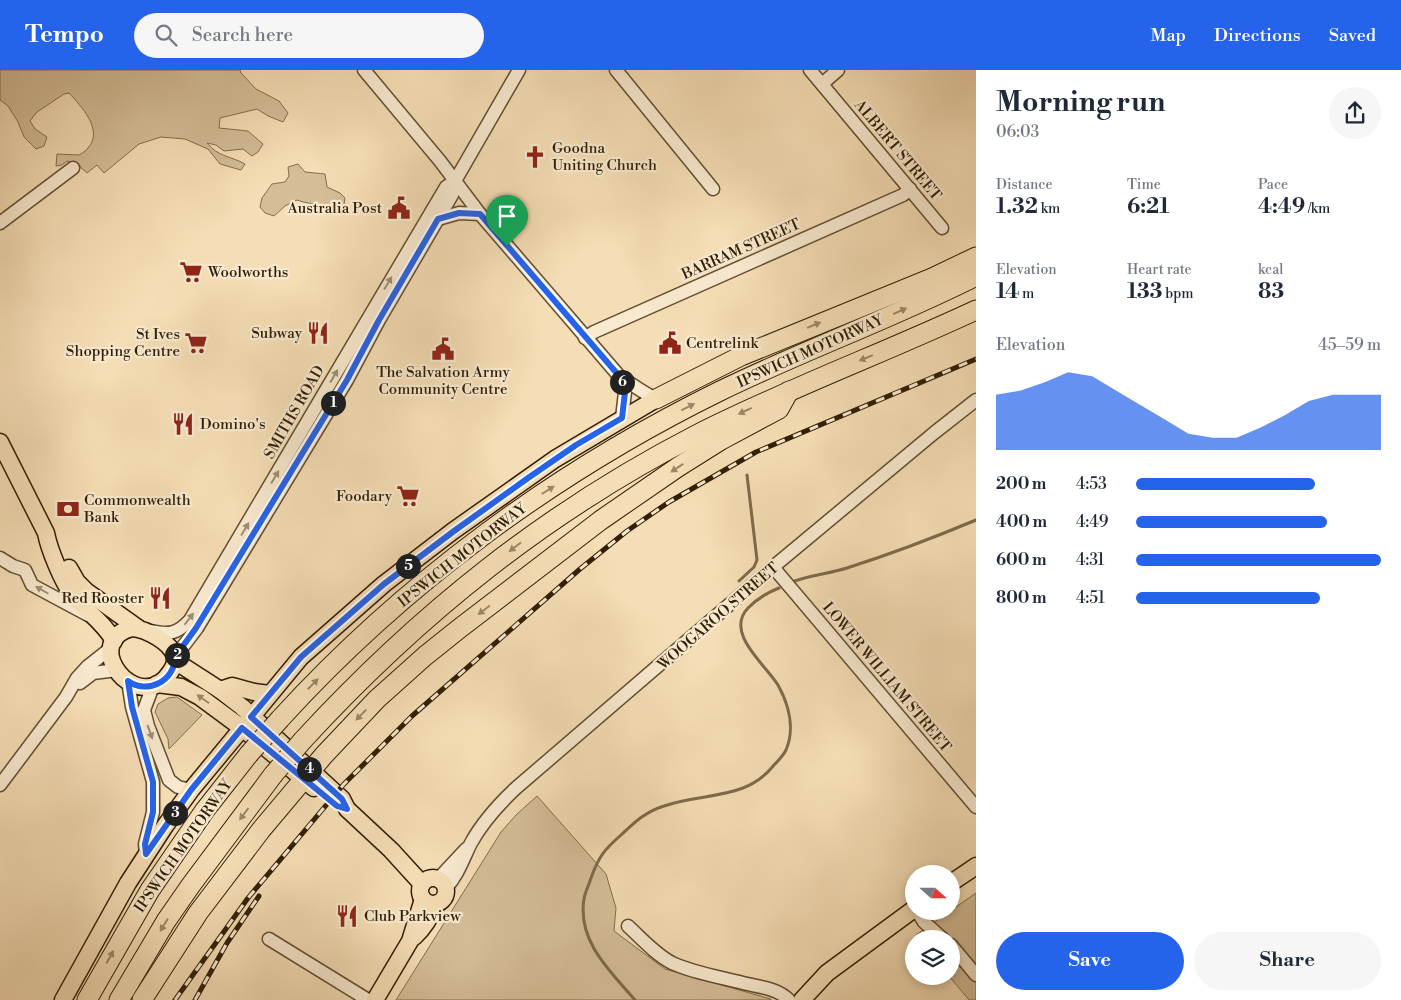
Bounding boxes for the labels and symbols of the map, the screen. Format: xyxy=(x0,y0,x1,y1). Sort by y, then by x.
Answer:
street label: ALBERT STREET xyxy=(849,95,946,205)
place label: Goodna Uniting Church xyxy=(552,139,657,175)
church icon: Goodna Uniting Church xyxy=(522,144,548,170)
public building icon: Australia Post xyxy=(386,195,412,221)
pin xyxy=(486,195,528,246)
place label: Australia Post xyxy=(287,199,383,218)
street label: BARRAM STREET xyxy=(678,215,804,285)
supermarket icon: Woolworths xyxy=(178,259,204,285)
place label: Woolworths xyxy=(207,263,288,282)
one-way arrow xyxy=(384,277,393,290)
one-way arrow xyxy=(893,307,907,315)
street label: IPSWICH MOTORWAY xyxy=(734,310,887,392)
restaurant icon: Subway xyxy=(305,320,331,346)
one-way arrow xyxy=(807,321,822,329)
place label: Subway xyxy=(251,324,303,343)
place label: St Ives Shopping Centre xyxy=(66,325,180,361)
supermarket icon: St Ives Shopping Centre xyxy=(183,330,209,356)
public building icon: Centrelink xyxy=(657,330,683,356)
place label: Centrelink xyxy=(686,334,759,353)
public building icon: The Salvation Army Community Centre xyxy=(430,336,456,362)
one-way arrow xyxy=(859,355,873,363)
street label: SMITHS ROAD xyxy=(260,362,329,462)
place label: The Salvation Army Community Centre xyxy=(376,363,511,399)
one-way arrow xyxy=(330,369,339,382)
pin: 6 xyxy=(610,370,634,394)
pin: 1 xyxy=(320,390,346,416)
one-way arrow xyxy=(681,403,695,411)
one-way arrow xyxy=(738,408,752,416)
restaurant icon: Domino's xyxy=(170,411,196,437)
place label: Domino's xyxy=(200,415,265,434)
one-way arrow xyxy=(670,463,683,472)
one-way arrow xyxy=(270,471,279,484)
supermarket icon: Foodary xyxy=(395,483,421,509)
one-way arrow xyxy=(542,485,555,494)
place label: Foodary xyxy=(336,487,393,506)
place label: Commonwealth Bank xyxy=(83,491,191,527)
bank icon: Commonwealth Bank xyxy=(55,496,81,522)
street label: IPSWICH MOTORWAY xyxy=(394,498,531,612)
one-way arrow xyxy=(240,522,249,535)
one-way arrow xyxy=(508,542,522,552)
pin: 5 xyxy=(396,554,420,578)
street label: WOOGAROO STREET xyxy=(653,558,783,675)
restaurant icon: Red Rooster xyxy=(147,585,173,611)
one-way arrow xyxy=(35,586,48,595)
place label: Red Rooster xyxy=(62,589,145,608)
street label: LOWER WILLIAM STREET xyxy=(818,598,955,757)
one-way arrow xyxy=(478,604,491,615)
one-way arrow xyxy=(184,612,194,626)
pin: 2 xyxy=(164,642,190,668)
one-way arrow xyxy=(307,678,319,690)
one-way arrow xyxy=(196,694,209,704)
one-way arrow xyxy=(355,709,367,721)
one-way arrow xyxy=(146,725,154,740)
pin: 4 xyxy=(296,756,322,782)
street label: IPSWICH MOTORWAY xyxy=(130,775,237,917)
pin: 3 xyxy=(162,800,188,826)
one-way arrow xyxy=(238,807,249,820)
north arrow xyxy=(905,865,960,920)
restaurant icon: Club Parkview xyxy=(334,903,360,929)
place label: Club Parkview xyxy=(364,907,461,926)
one-way arrow xyxy=(159,919,169,932)
one-way arrow xyxy=(106,951,115,964)

